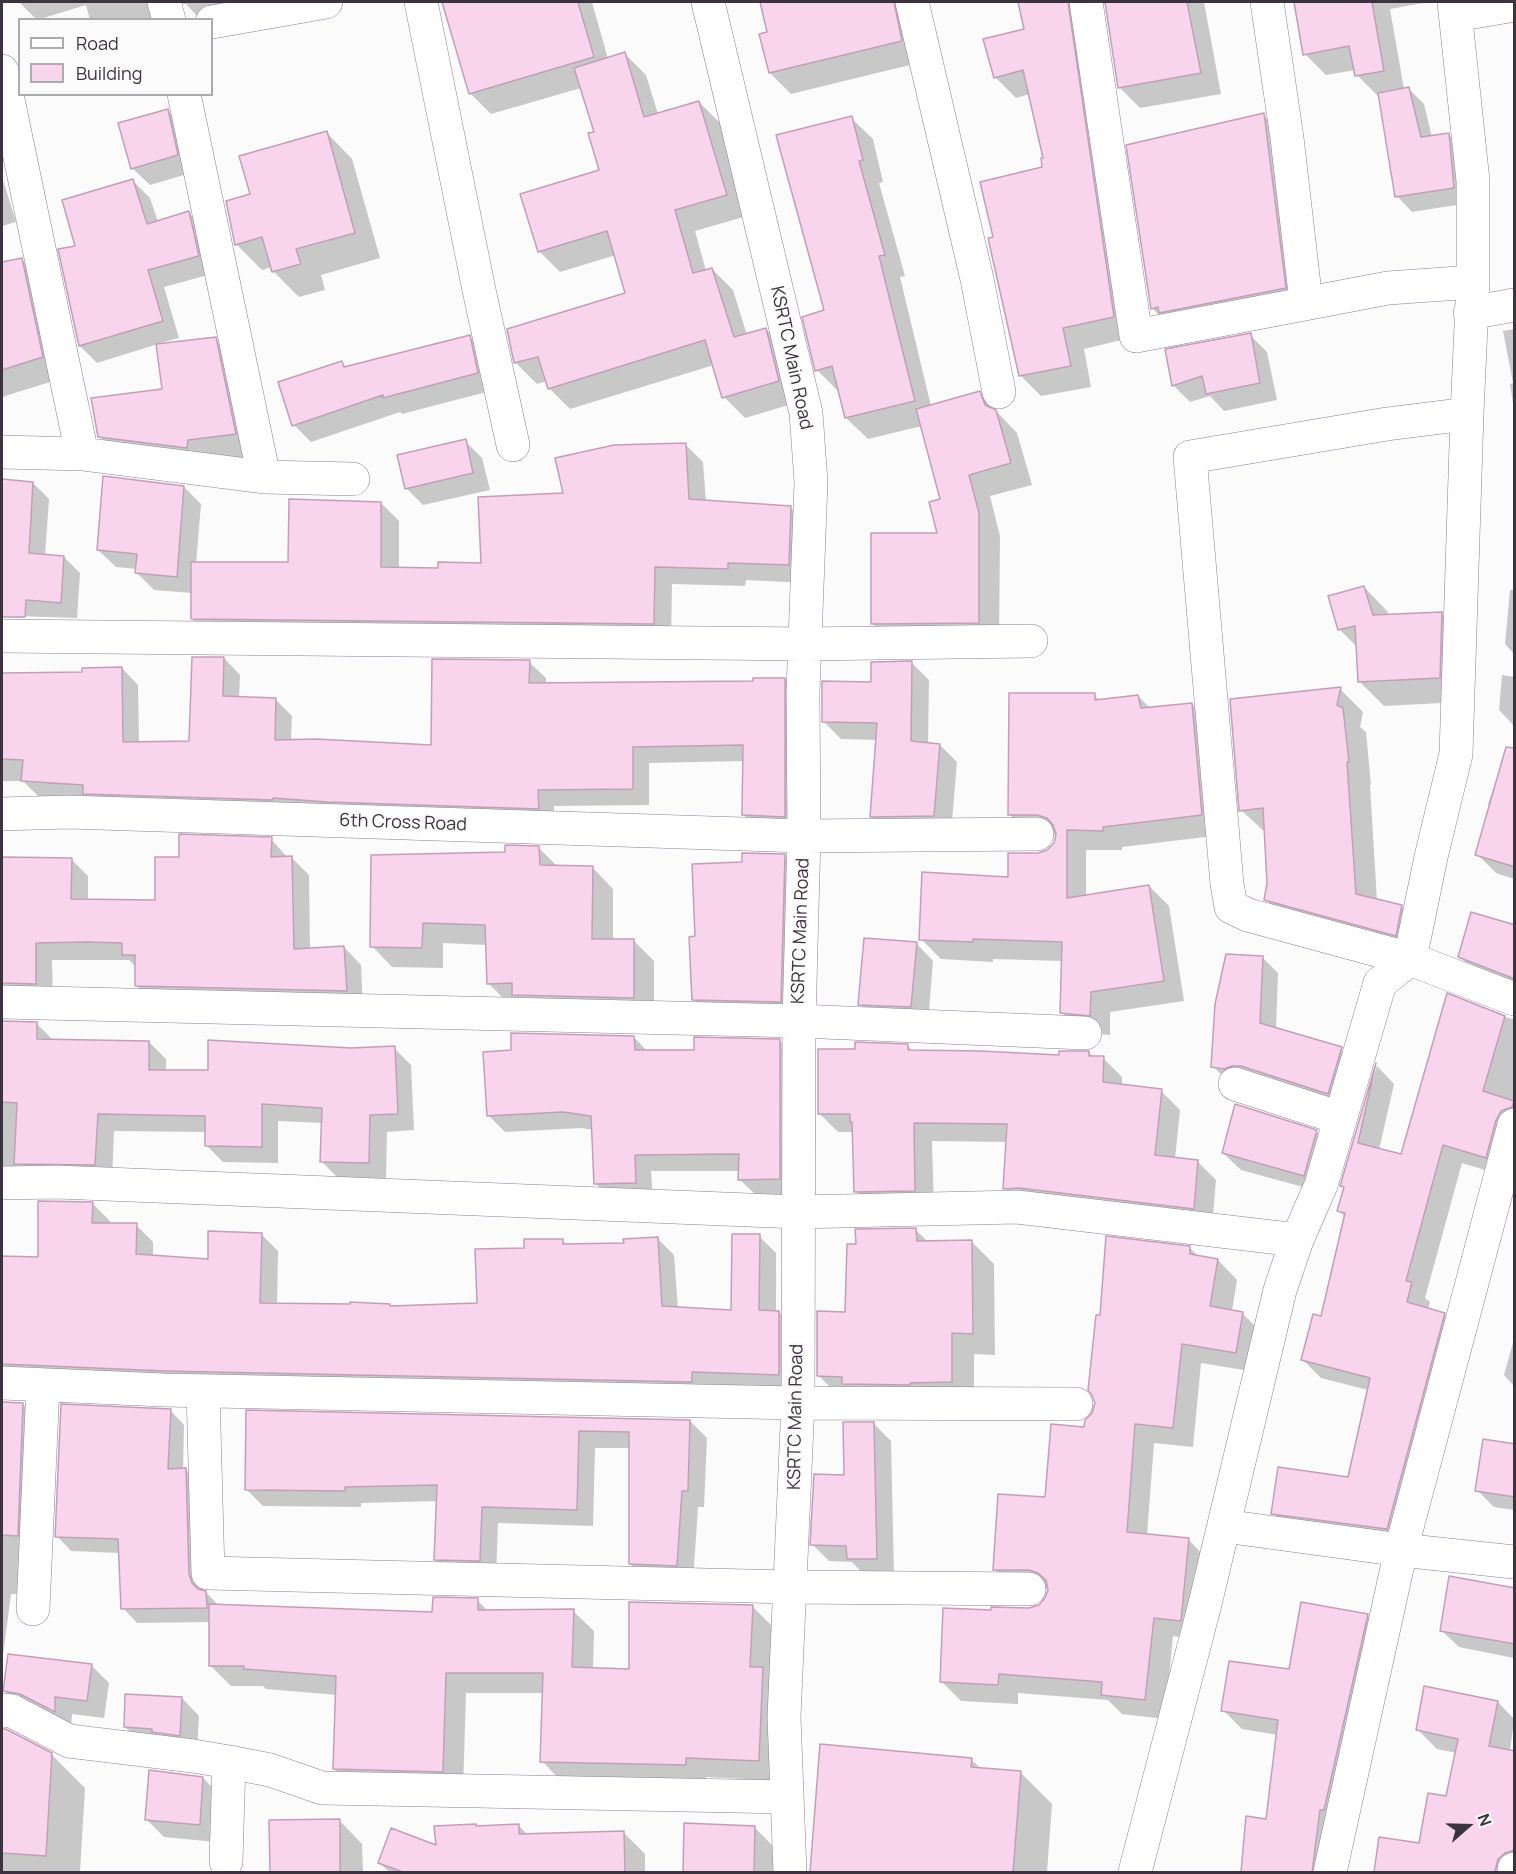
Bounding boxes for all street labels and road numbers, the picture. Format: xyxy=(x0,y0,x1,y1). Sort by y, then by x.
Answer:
street label: KSRTC Main Road xyxy=(765,284,817,432)
street label: 6th Cross Road xyxy=(339,810,467,836)
street label: KSRTC Main Road xyxy=(788,858,814,1004)
street label: KSRTC Main Road xyxy=(784,1344,808,1490)

